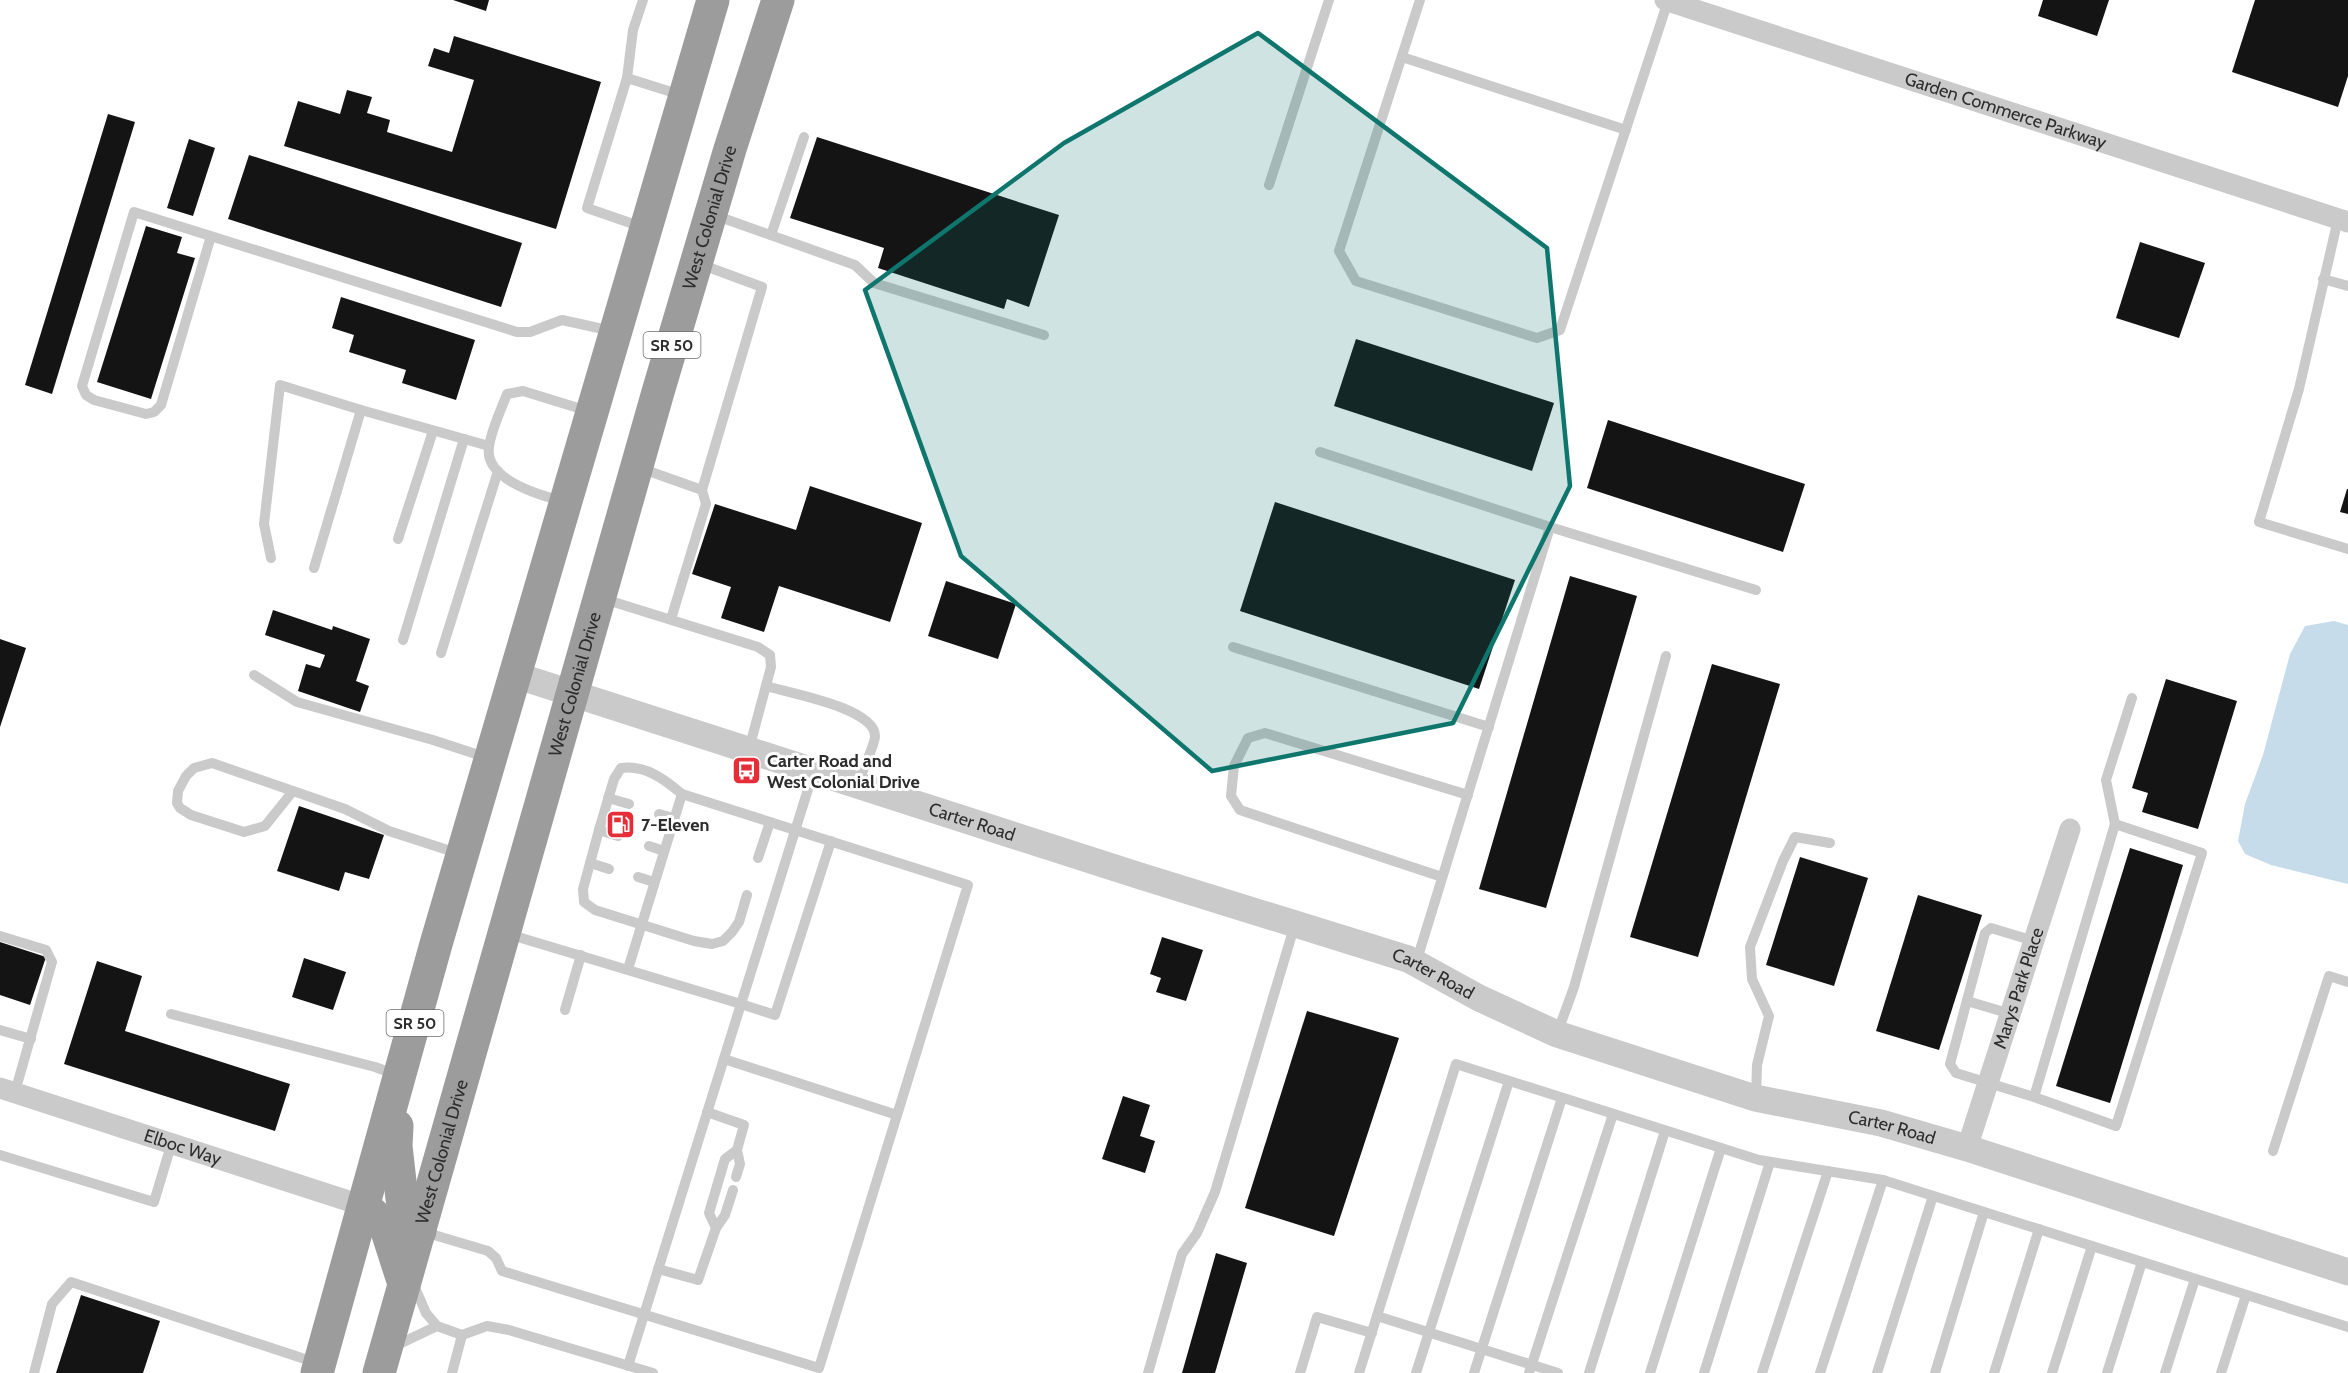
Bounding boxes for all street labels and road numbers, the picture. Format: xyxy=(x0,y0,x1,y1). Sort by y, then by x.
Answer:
street label: Garden Commerce Parkway xyxy=(1902,68,2109,154)
street label: West Colonial Drive xyxy=(678,143,741,292)
road number: SR 50 xyxy=(644,332,700,358)
street label: West Colonial Drive xyxy=(544,610,606,759)
street label: Carter Road xyxy=(926,798,1018,846)
street label: Marys Park Place xyxy=(1989,925,2048,1052)
street label: Carter Road xyxy=(1390,944,1478,1004)
road number: SR 50 xyxy=(386,1010,444,1036)
street label: West Colonial Drive xyxy=(411,1077,473,1227)
street label: Carter Road xyxy=(1846,1106,1938,1149)
street label: Elboc Way xyxy=(141,1124,224,1170)

